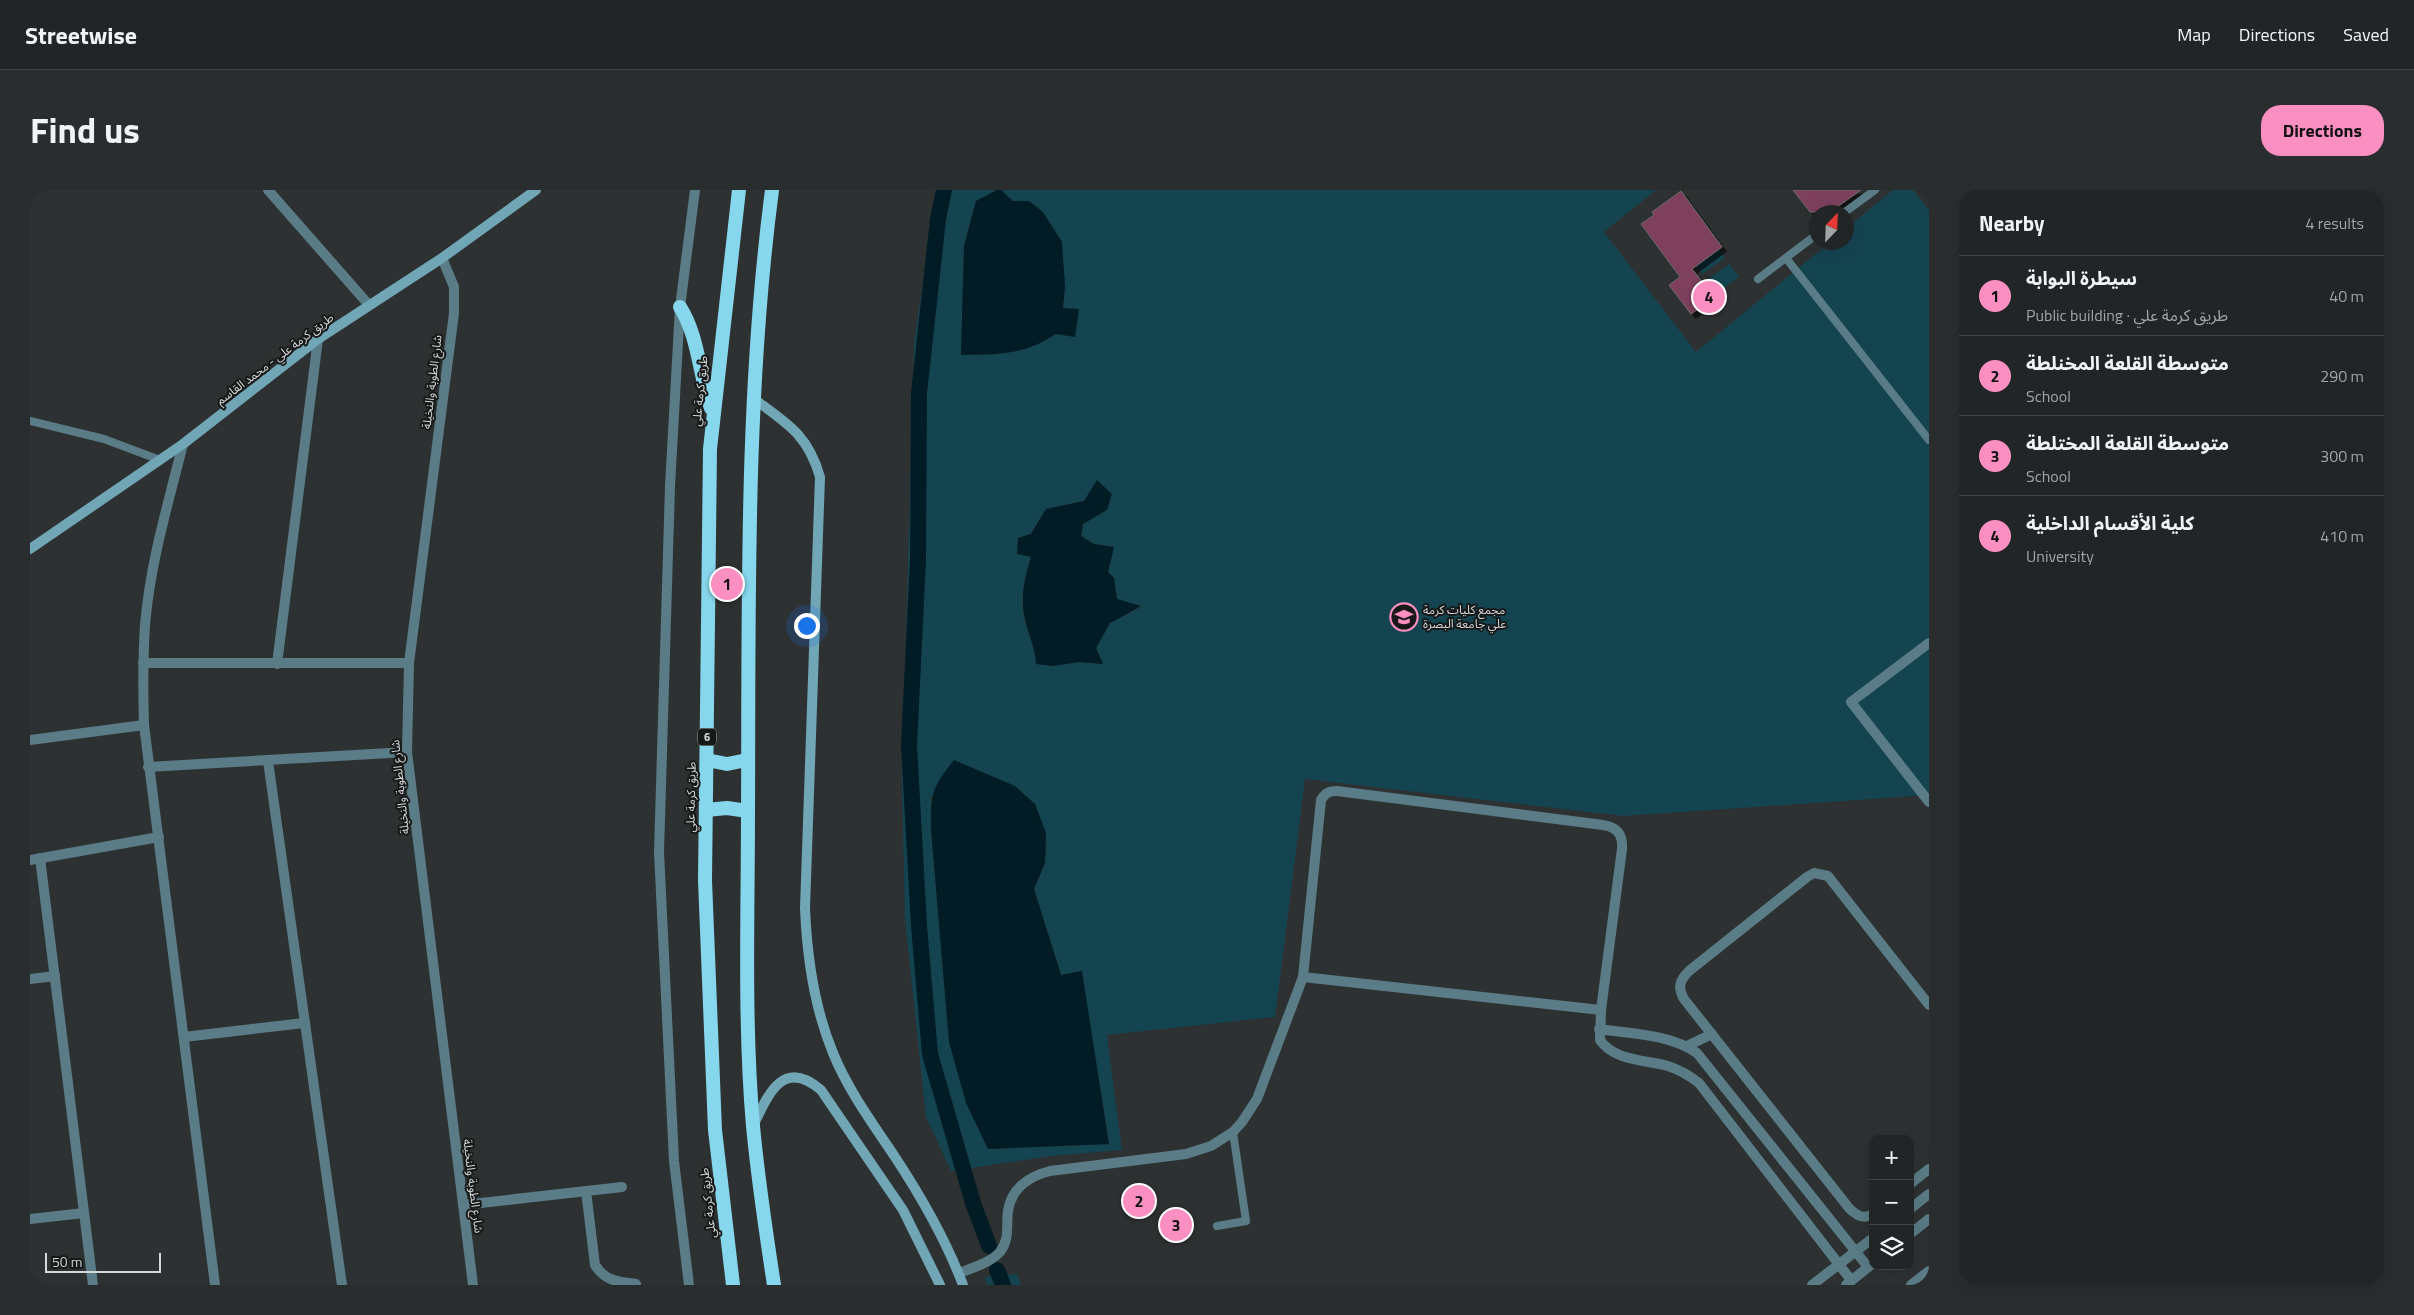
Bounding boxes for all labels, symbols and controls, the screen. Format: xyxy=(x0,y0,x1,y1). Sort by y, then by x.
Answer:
text: Streetwise xyxy=(25,17,137,53)
text: Map xyxy=(2177,21,2211,48)
text: Directions xyxy=(2239,21,2315,48)
text: Saved xyxy=(2343,21,2389,48)
text: Find us xyxy=(30,103,140,157)
button: Directions xyxy=(2261,105,2384,156)
north arrow xyxy=(1809,205,1854,250)
text: Nearby xyxy=(1979,207,2044,239)
text: 4 results xyxy=(2305,211,2364,235)
text: سيطرة البوابة xyxy=(2026,263,2137,292)
pin: 4 xyxy=(1693,278,1725,316)
text: 1 xyxy=(1991,284,1999,308)
text: 40 m xyxy=(2329,284,2364,308)
text: Public building · طريق كرمة علي xyxy=(2026,303,2228,327)
street label: طريق كرمة علي - محمد القاسم xyxy=(212,308,338,410)
street label: شارع الطوبة والنخيلة xyxy=(416,334,447,430)
text: متوسطة القلعة المخنلطة xyxy=(2026,348,2229,377)
street label: طريق كرمة علي xyxy=(686,355,713,427)
text: 2 xyxy=(1991,364,1999,388)
text: 290 m xyxy=(2320,364,2364,388)
text: School xyxy=(2026,384,2071,408)
text: متوسطة القلعة المختلطة xyxy=(2026,428,2229,457)
text: 3 xyxy=(1991,444,1999,468)
text: 300 m xyxy=(2320,444,2364,468)
text: School xyxy=(2026,464,2071,488)
text: كلية الأقسام الداخلية xyxy=(2026,508,2194,537)
text: 4 xyxy=(1991,524,1999,548)
text: 410 m xyxy=(2320,524,2364,548)
text: University xyxy=(2026,544,2094,568)
pin: 1 xyxy=(711,565,743,603)
place label: مجمع كليات كرمة علي جامعة البصرة xyxy=(1423,600,1506,634)
school or university icon: مجمع كليات كرمة علي جامعة البصرة xyxy=(1389,602,1419,632)
your location xyxy=(794,613,820,639)
road number: 6 xyxy=(698,728,716,746)
street label: شارع الطوبة والنخيلة xyxy=(385,739,414,835)
street label: طريق كرمة علي xyxy=(680,761,701,833)
map controls xyxy=(1869,1135,1914,1270)
button: + xyxy=(1869,1135,1914,1180)
street label: شارع الطوبة والنخيلة xyxy=(458,1138,489,1234)
street label: طريق كرمة علي xyxy=(694,1167,721,1239)
button: − xyxy=(1869,1180,1914,1225)
pin: 2 xyxy=(1123,1182,1155,1220)
pin: 3 xyxy=(1160,1206,1192,1244)
button: layers xyxy=(1869,1225,1914,1270)
scale bar xyxy=(45,1250,161,1273)
text: 50 m xyxy=(52,1251,82,1272)

